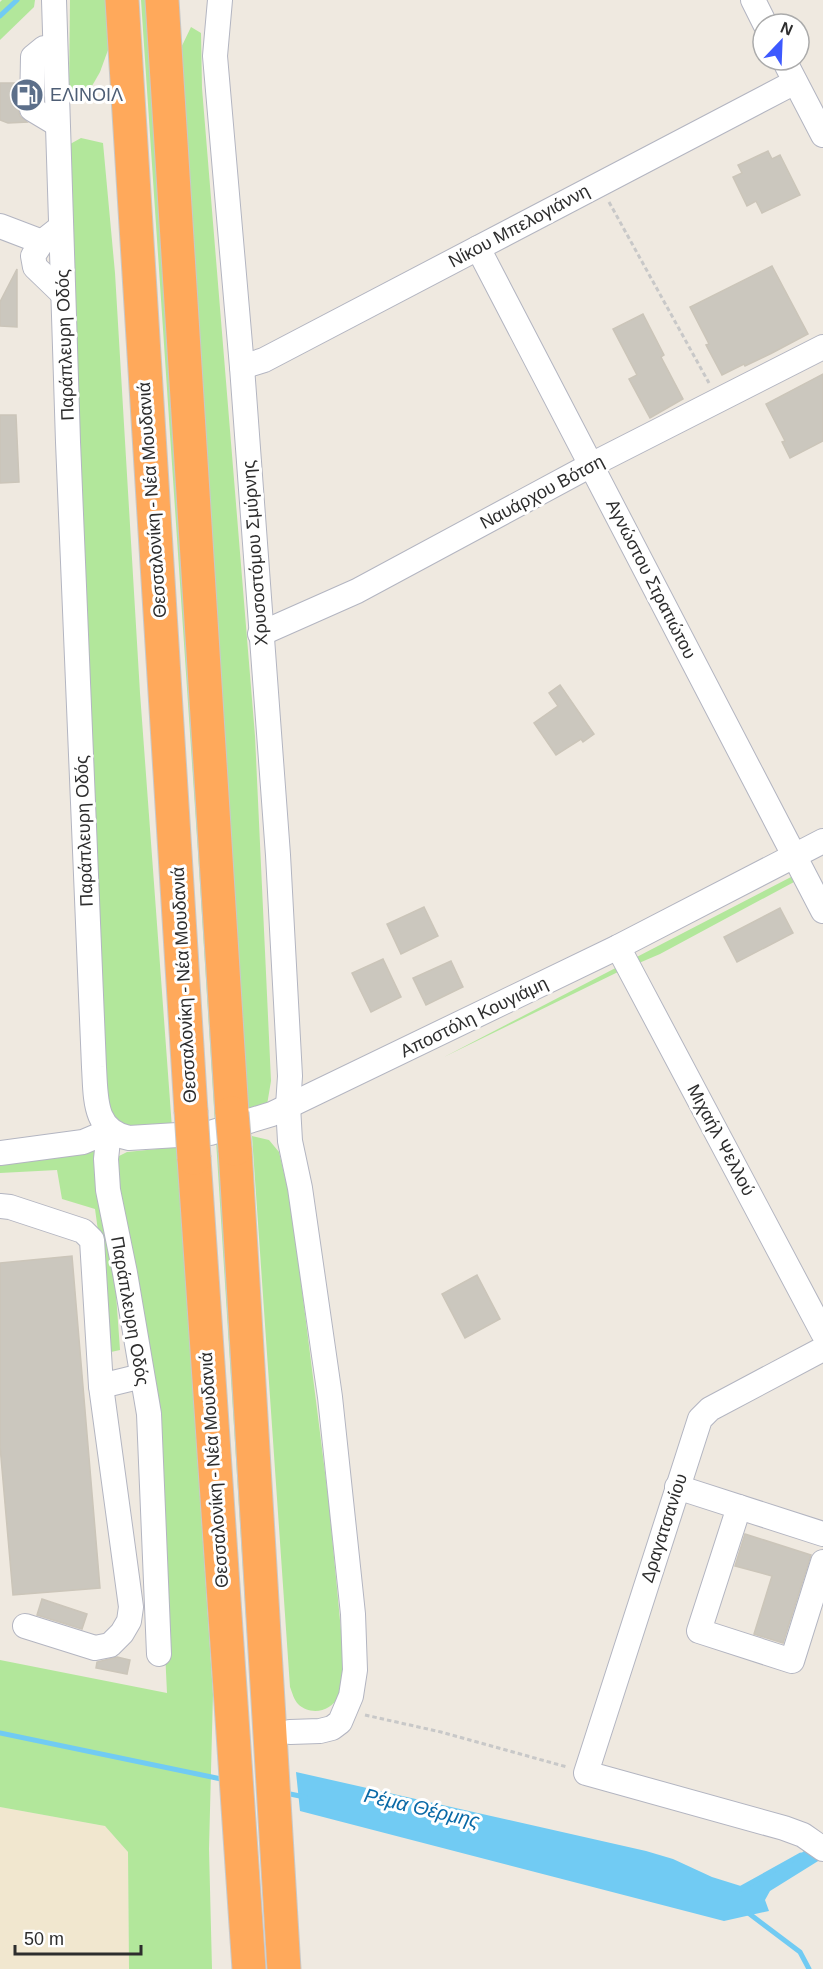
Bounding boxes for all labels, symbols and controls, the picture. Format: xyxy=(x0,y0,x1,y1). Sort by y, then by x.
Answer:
north arrow xyxy=(751,12,811,72)
text: N xyxy=(778,19,795,39)
fuel station icon: ΕΛΙΝΟΙΛ xyxy=(9,77,45,113)
place label: ΕΛΙΝΟΙΛ xyxy=(50,85,123,105)
street label: Νίκου Μπελογιάννη xyxy=(445,180,593,272)
street label: Παράπλευρη Οδός xyxy=(52,269,78,421)
street label: Θεσσαλονίκη - Νέα Μουδανιά xyxy=(134,381,170,619)
street label: Ναυάρχου Βότση xyxy=(477,451,607,533)
street label: Χρυσοστόμου Σμύρνης xyxy=(239,459,271,646)
street label: Αγνώστου Στρατιώτου xyxy=(602,496,700,662)
street label: Παράπλευρη Οδός xyxy=(71,755,97,907)
street label: Θεσσαλονίκη - Νέα Μουδανιά xyxy=(168,866,200,1104)
street label: Αποστόλη Κουγιάμη xyxy=(397,973,551,1061)
street label: Μιχαήλ Ψελλού xyxy=(683,1081,759,1199)
street label: Παράπλευρη Οδός xyxy=(107,1235,153,1388)
street label: Θεσσαλονίκη - Νέα Μουδανιά xyxy=(196,1351,232,1589)
street label: Δραγατσανίου xyxy=(637,1471,691,1585)
water label: Ρέμα Θέρμης xyxy=(362,1784,482,1832)
scale bar xyxy=(15,1918,141,1956)
text: 50 m xyxy=(24,1929,64,1949)

